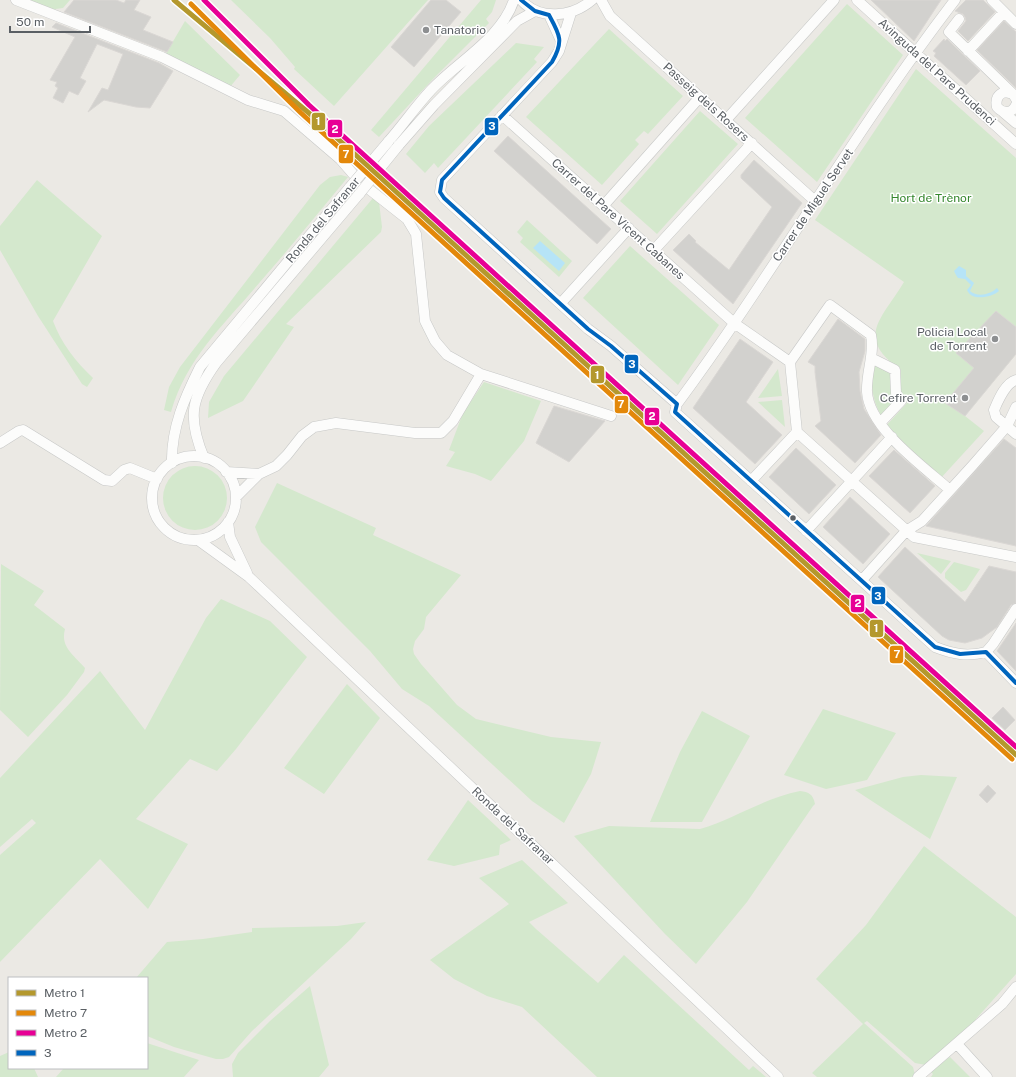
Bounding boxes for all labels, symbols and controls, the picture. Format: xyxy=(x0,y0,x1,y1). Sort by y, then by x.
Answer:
scale bar xyxy=(10,8,90,34)
text: 50 m xyxy=(16,15,44,29)
street label: Avinguda del Pare Prudenci xyxy=(875,16,999,128)
place label: Tanatorio xyxy=(434,23,486,37)
marker: Tanatorio xyxy=(421,25,431,35)
street label: Passeig dels Rosers xyxy=(660,60,752,144)
line badge: 1 xyxy=(311,112,326,131)
text: 1 xyxy=(316,115,320,127)
line badge: 3 xyxy=(484,117,499,136)
line badge: 2 xyxy=(327,119,343,138)
text: 3 xyxy=(488,120,496,132)
text: 2 xyxy=(332,123,339,135)
line badge: 7 xyxy=(338,144,354,164)
street label: Carrer de Miguel Servet xyxy=(770,146,856,264)
text: 7 xyxy=(343,148,350,160)
street label: Carrer del Pare Vicent Cabanes xyxy=(549,156,687,282)
street label: Ronda del Safranar xyxy=(283,174,363,266)
park label: Hort de Trènor xyxy=(890,191,972,205)
place label: Policia Local de Torrent xyxy=(917,325,987,353)
marker: Policia Local de Torrent xyxy=(990,334,1000,344)
line badge: 3 xyxy=(624,354,639,374)
text: 3 xyxy=(628,358,636,370)
line badge: 1 xyxy=(590,365,605,384)
text: 1 xyxy=(595,369,599,381)
place label: Cefire Torrent xyxy=(880,391,957,405)
marker: Cefire Torrent xyxy=(960,393,970,403)
line badge: 7 xyxy=(614,395,629,414)
text: 7 xyxy=(618,398,625,410)
line badge: 2 xyxy=(644,407,660,426)
text: 2 xyxy=(649,410,656,422)
unlabelled marker xyxy=(788,513,798,523)
line badge: 3 xyxy=(871,586,886,605)
text: 3 xyxy=(874,590,882,602)
line badge: 2 xyxy=(850,594,865,613)
text: 2 xyxy=(855,597,862,609)
line badge: 1 xyxy=(869,619,884,638)
text: 1 xyxy=(874,622,878,634)
line badge: 7 xyxy=(889,645,904,664)
text: 7 xyxy=(894,648,901,660)
street label: Ronda del Safranar xyxy=(469,784,557,868)
legend xyxy=(8,977,148,1069)
text: Metro 1 xyxy=(44,986,85,1000)
text: Metro 7 xyxy=(44,1006,87,1020)
text: Metro 2 xyxy=(44,1026,87,1040)
text: 3 xyxy=(44,1046,52,1060)

